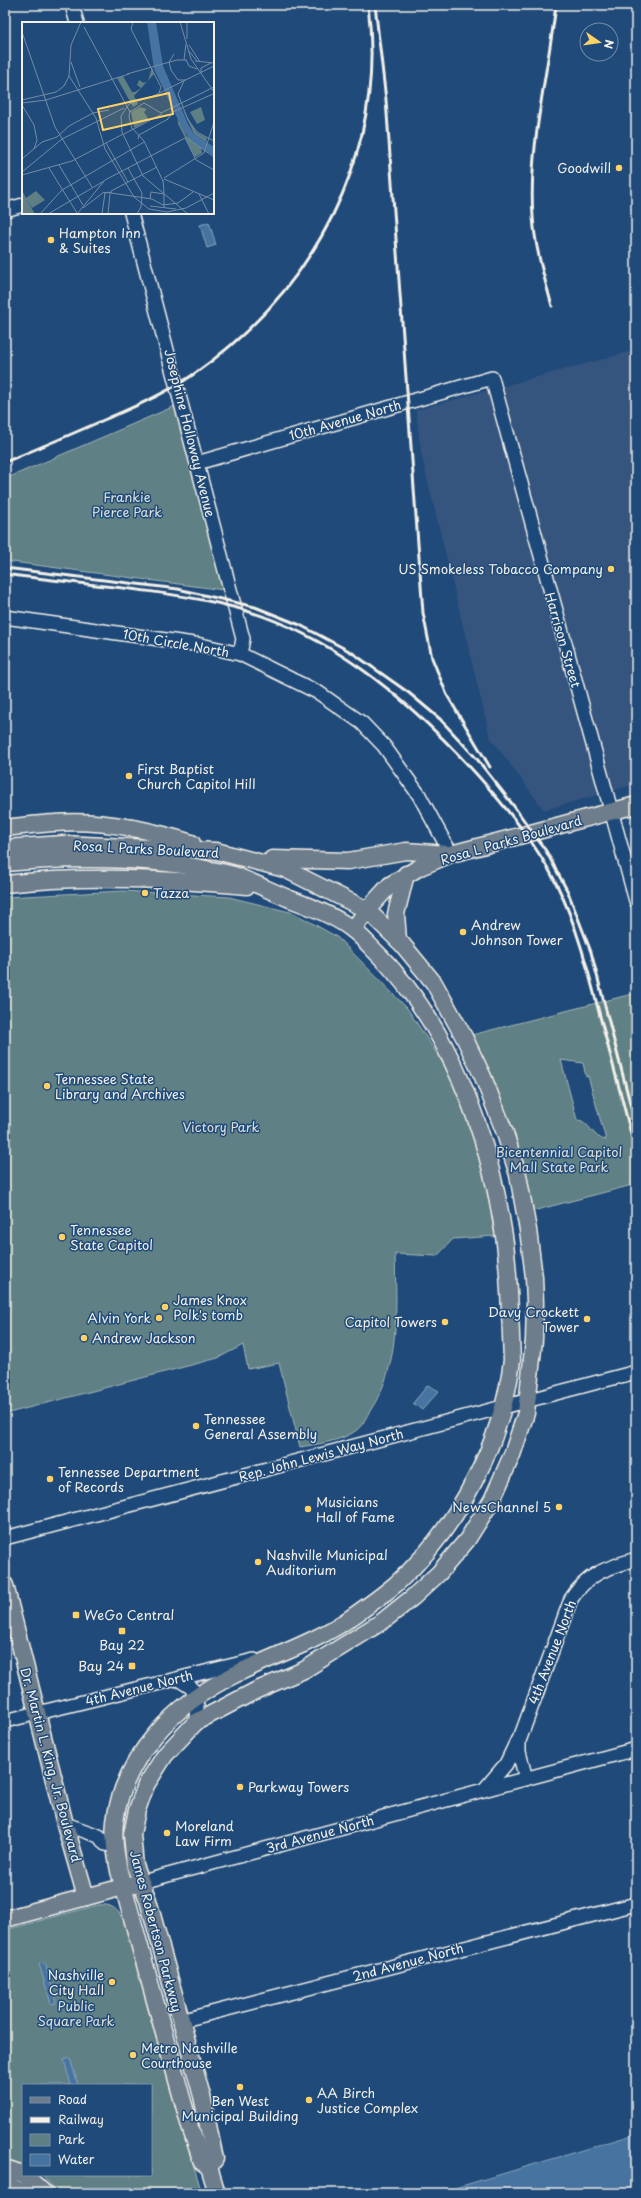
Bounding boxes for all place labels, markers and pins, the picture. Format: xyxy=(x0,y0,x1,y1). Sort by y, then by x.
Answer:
place label: Goodwill xyxy=(557,158,611,177)
marker: Goodwill xyxy=(614,163,624,173)
place label: Hampton Inn & Suites xyxy=(59,223,141,257)
marker: Hampton Inn & Suites xyxy=(46,235,56,245)
place label: US Smokeless Tobacco Company xyxy=(398,559,603,578)
marker: US Smokeless Tobacco Company xyxy=(606,564,616,574)
place label: First Baptist Church Capitol Hill xyxy=(137,759,255,793)
marker: First Baptist Church Capitol Hill xyxy=(124,771,134,781)
place label: Tazza xyxy=(153,883,190,902)
marker: Tazza xyxy=(140,888,150,898)
place label: Andrew Johnson Tower xyxy=(471,915,564,949)
marker: Andrew Johnson Tower xyxy=(458,927,468,937)
place label: Tennessee State Library and Archives xyxy=(55,1069,185,1103)
marker: Tennessee State Library and Archives xyxy=(42,1081,52,1091)
place label: Tennessee State Capitol xyxy=(70,1220,153,1254)
marker: Tennessee State Capitol xyxy=(57,1232,67,1242)
place label: James Knox Polk's tomb xyxy=(173,1290,247,1324)
marker: James Knox Polk's tomb xyxy=(160,1302,170,1312)
place label: Davy Crockett Tower xyxy=(488,1302,580,1336)
place label: Alvin York xyxy=(87,1308,152,1327)
place label: Capitol Towers xyxy=(345,1312,437,1331)
marker: Alvin York xyxy=(154,1313,164,1323)
marker: Davy Crockett Tower xyxy=(582,1314,592,1324)
marker: Capitol Towers xyxy=(440,1317,450,1327)
place label: Andrew Jackson xyxy=(92,1328,196,1347)
marker: Andrew Jackson xyxy=(79,1333,89,1343)
place label: Tennessee General Assembly xyxy=(204,1409,317,1443)
marker: Tennessee General Assembly xyxy=(191,1421,201,1431)
place label: Tennessee Department of Records xyxy=(58,1462,199,1496)
marker: Tennessee Department of Records xyxy=(45,1474,55,1484)
place label: Musicians Hall of Fame xyxy=(316,1492,395,1526)
place label: NewsChannel 5 xyxy=(452,1497,551,1516)
marker: NewsChannel 5 xyxy=(554,1502,564,1512)
marker: Musicians Hall of Fame xyxy=(303,1504,313,1514)
place label: Nashville Municipal Auditorium xyxy=(266,1545,388,1579)
marker: Nashville Municipal Auditorium xyxy=(253,1557,263,1567)
place label: WeGo Central xyxy=(84,1605,174,1624)
marker: WeGo Central xyxy=(71,1610,81,1620)
marker: Bay 22 xyxy=(117,1626,127,1636)
place label: Bay 22 xyxy=(99,1635,145,1654)
place label: Bay 24 xyxy=(78,1656,124,1675)
marker: Bay 24 xyxy=(127,1661,137,1671)
place label: Parkway Towers xyxy=(248,1777,349,1796)
marker: Parkway Towers xyxy=(235,1782,245,1792)
place label: Moreland Law Firm xyxy=(175,1816,234,1850)
marker: Moreland Law Firm xyxy=(162,1828,172,1838)
place label: Nashville City Hall xyxy=(48,1965,104,1999)
marker: Nashville City Hall xyxy=(107,1977,117,1987)
place label: Metro Nashville Courthouse xyxy=(141,2038,238,2072)
marker: Metro Nashville Courthouse xyxy=(128,2050,138,2060)
marker: Ben West Municipal Building xyxy=(235,2082,245,2092)
place label: AA Birch Justice Complex xyxy=(317,2083,418,2117)
place label: Ben West Municipal Building xyxy=(182,2091,298,2125)
marker: AA Birch Justice Complex xyxy=(304,2095,314,2105)

